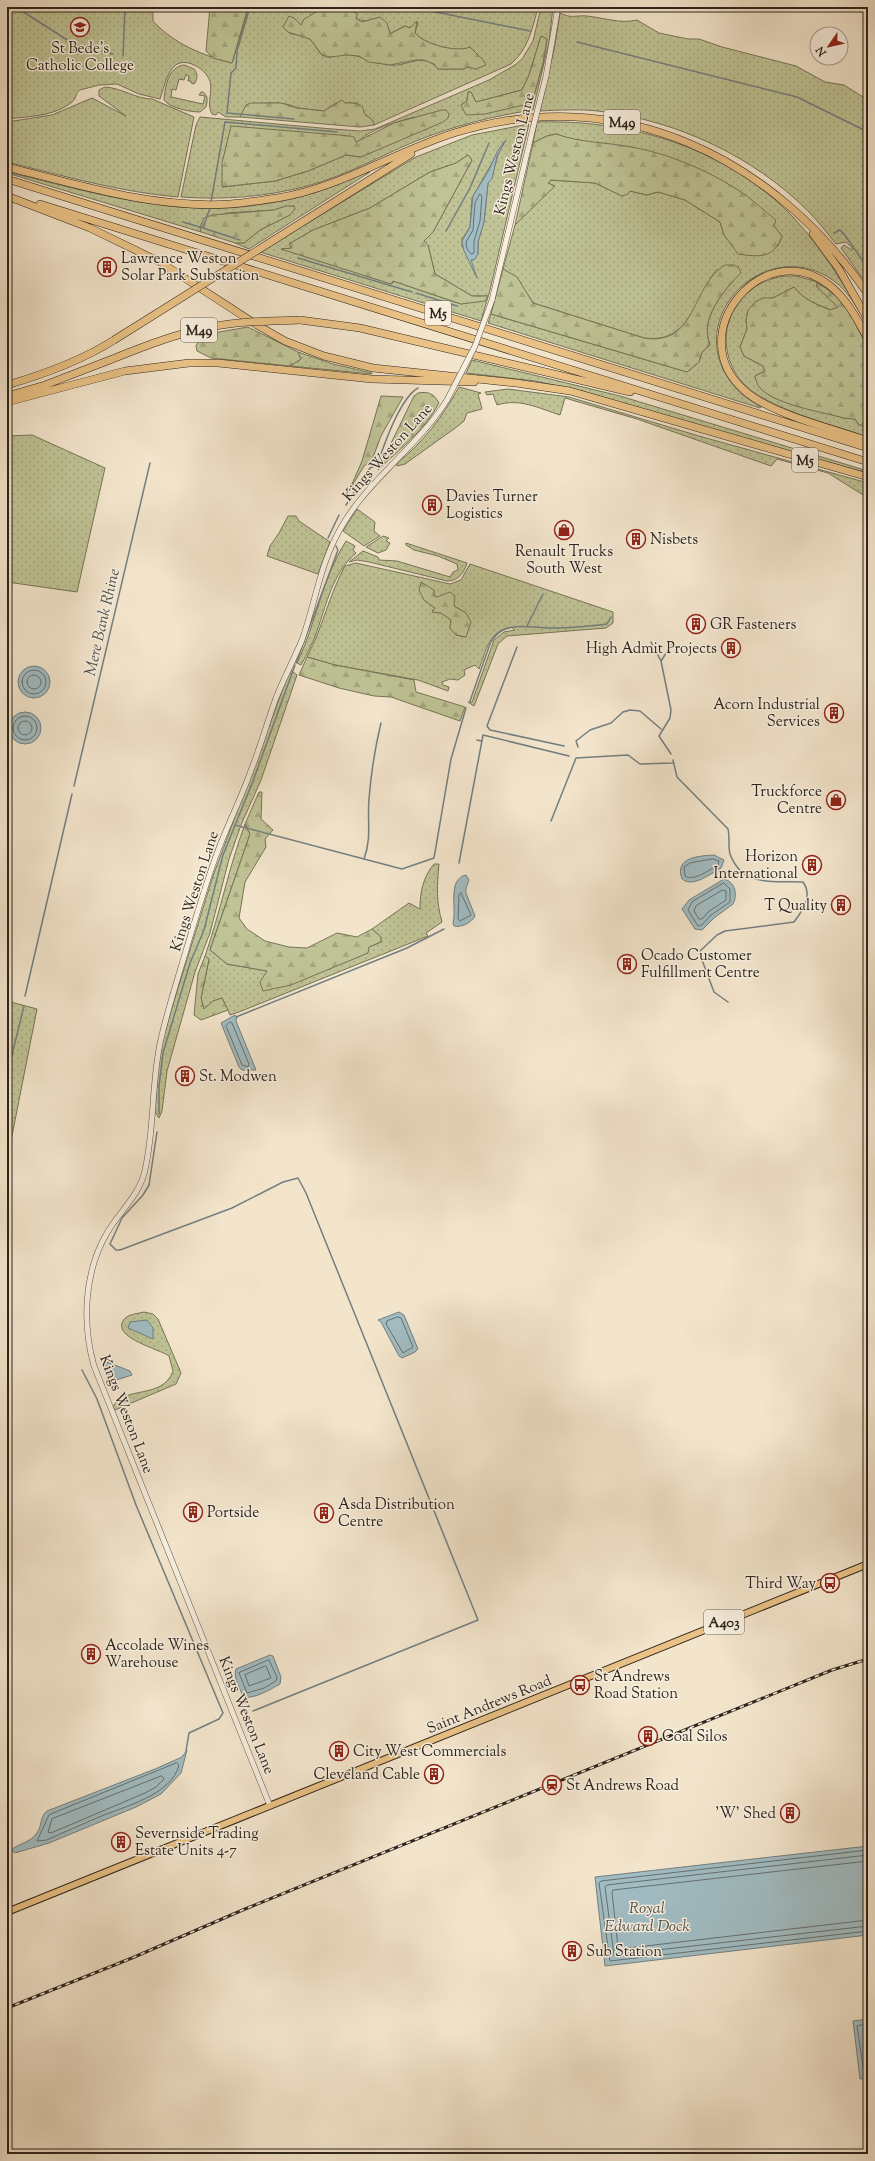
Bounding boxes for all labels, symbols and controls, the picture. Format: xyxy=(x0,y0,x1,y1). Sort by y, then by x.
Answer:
school or university icon: St Bede's Catholic College xyxy=(69,16,91,38)
north arrow xyxy=(809,26,849,66)
place label: St Bede's Catholic College xyxy=(26,39,134,77)
text: N xyxy=(812,43,831,60)
street label: Kings Weston Lane xyxy=(490,91,541,218)
road number: M49 xyxy=(604,110,640,134)
place label: Lawrence Weston Solar Park Substation xyxy=(121,249,260,287)
building icon: Lawrence Weston Solar Park Substation xyxy=(96,256,118,278)
road number: M5 xyxy=(425,301,451,325)
road number: M49 xyxy=(181,318,217,342)
street label: Kings Weston Lane xyxy=(338,399,438,507)
road number: M5 xyxy=(792,448,818,472)
place label: Davies Turner Logistics xyxy=(446,487,538,525)
building icon: Davies Turner Logistics xyxy=(421,494,443,516)
shop icon: Renault Trucks South West xyxy=(553,519,575,541)
building icon: Nisbets xyxy=(625,528,647,550)
place label: Nisbets xyxy=(650,530,698,551)
place label: Renault Trucks South West xyxy=(515,542,613,580)
water label: Mere Bank Rhine xyxy=(80,567,127,678)
building icon: GR Fasteners xyxy=(685,613,707,635)
place label: GR Fasteners xyxy=(710,615,797,636)
building icon: High Admit Projects xyxy=(720,637,742,659)
place label: High Admit Projects xyxy=(586,639,717,660)
place label: Acorn Industrial Services xyxy=(713,695,820,733)
building icon: Acorn Industrial Services xyxy=(823,702,845,724)
place label: Truckforce Centre xyxy=(751,782,822,820)
shop icon: Truckforce Centre xyxy=(825,789,847,811)
street label: Kings Weston Lane xyxy=(166,829,225,954)
place label: Horizon International xyxy=(714,847,798,885)
building icon: Horizon International xyxy=(801,854,823,876)
building icon: T Quality xyxy=(830,894,852,916)
place label: T Quality xyxy=(764,896,828,917)
place label: Ocado Customer Fulfillment Centre xyxy=(641,946,760,984)
building icon: Ocado Customer Fulfillment Centre xyxy=(616,953,638,975)
building icon: St. Modwen xyxy=(174,1065,196,1087)
place label: St. Modwen xyxy=(199,1067,277,1088)
street label: Kings Weston Lane xyxy=(93,1352,158,1477)
place label: Asda Distribution Centre xyxy=(338,1495,455,1533)
building icon: Portside xyxy=(182,1501,204,1523)
building icon: Asda Distribution Centre xyxy=(313,1502,335,1524)
place label: Portside xyxy=(207,1503,259,1524)
bus stop icon: Third Way xyxy=(819,1572,841,1594)
place label: Third Way xyxy=(745,1574,817,1595)
road number: A403 xyxy=(704,1610,744,1634)
place label: Accolade Wines Warehouse xyxy=(105,1636,209,1674)
building icon: Accolade Wines Warehouse xyxy=(80,1643,102,1665)
street label: Kings Weston Lane xyxy=(212,1653,279,1778)
place label: St Andrews Road Station xyxy=(594,1667,678,1705)
street label: Saint Andrews Road xyxy=(424,1671,556,1740)
bus stop icon: St Andrews Road Station xyxy=(569,1674,591,1696)
building icon: Coal Silos xyxy=(637,1725,659,1747)
place label: Coal Silos xyxy=(662,1727,728,1748)
building icon: City West Commercials xyxy=(328,1740,350,1762)
place label: City West Commercials xyxy=(353,1742,507,1763)
building icon: Cleveland Cable xyxy=(423,1763,445,1785)
place label: Cleveland Cable xyxy=(313,1765,420,1786)
station icon: St Andrews Road xyxy=(541,1774,563,1796)
place label: St Andrews Road xyxy=(566,1776,679,1797)
building icon: 'W' Shed xyxy=(779,1802,801,1824)
place label: 'W' Shed xyxy=(715,1804,777,1825)
place label: Severnside Trading Estate Units 4-7 xyxy=(135,1824,259,1862)
building icon: Severnside Trading Estate Units 4-7 xyxy=(110,1831,132,1853)
water label: Royal Edward Dock xyxy=(604,1898,690,1939)
building icon: Sub Station xyxy=(561,1940,583,1962)
place label: Sub Station xyxy=(586,1942,662,1963)

